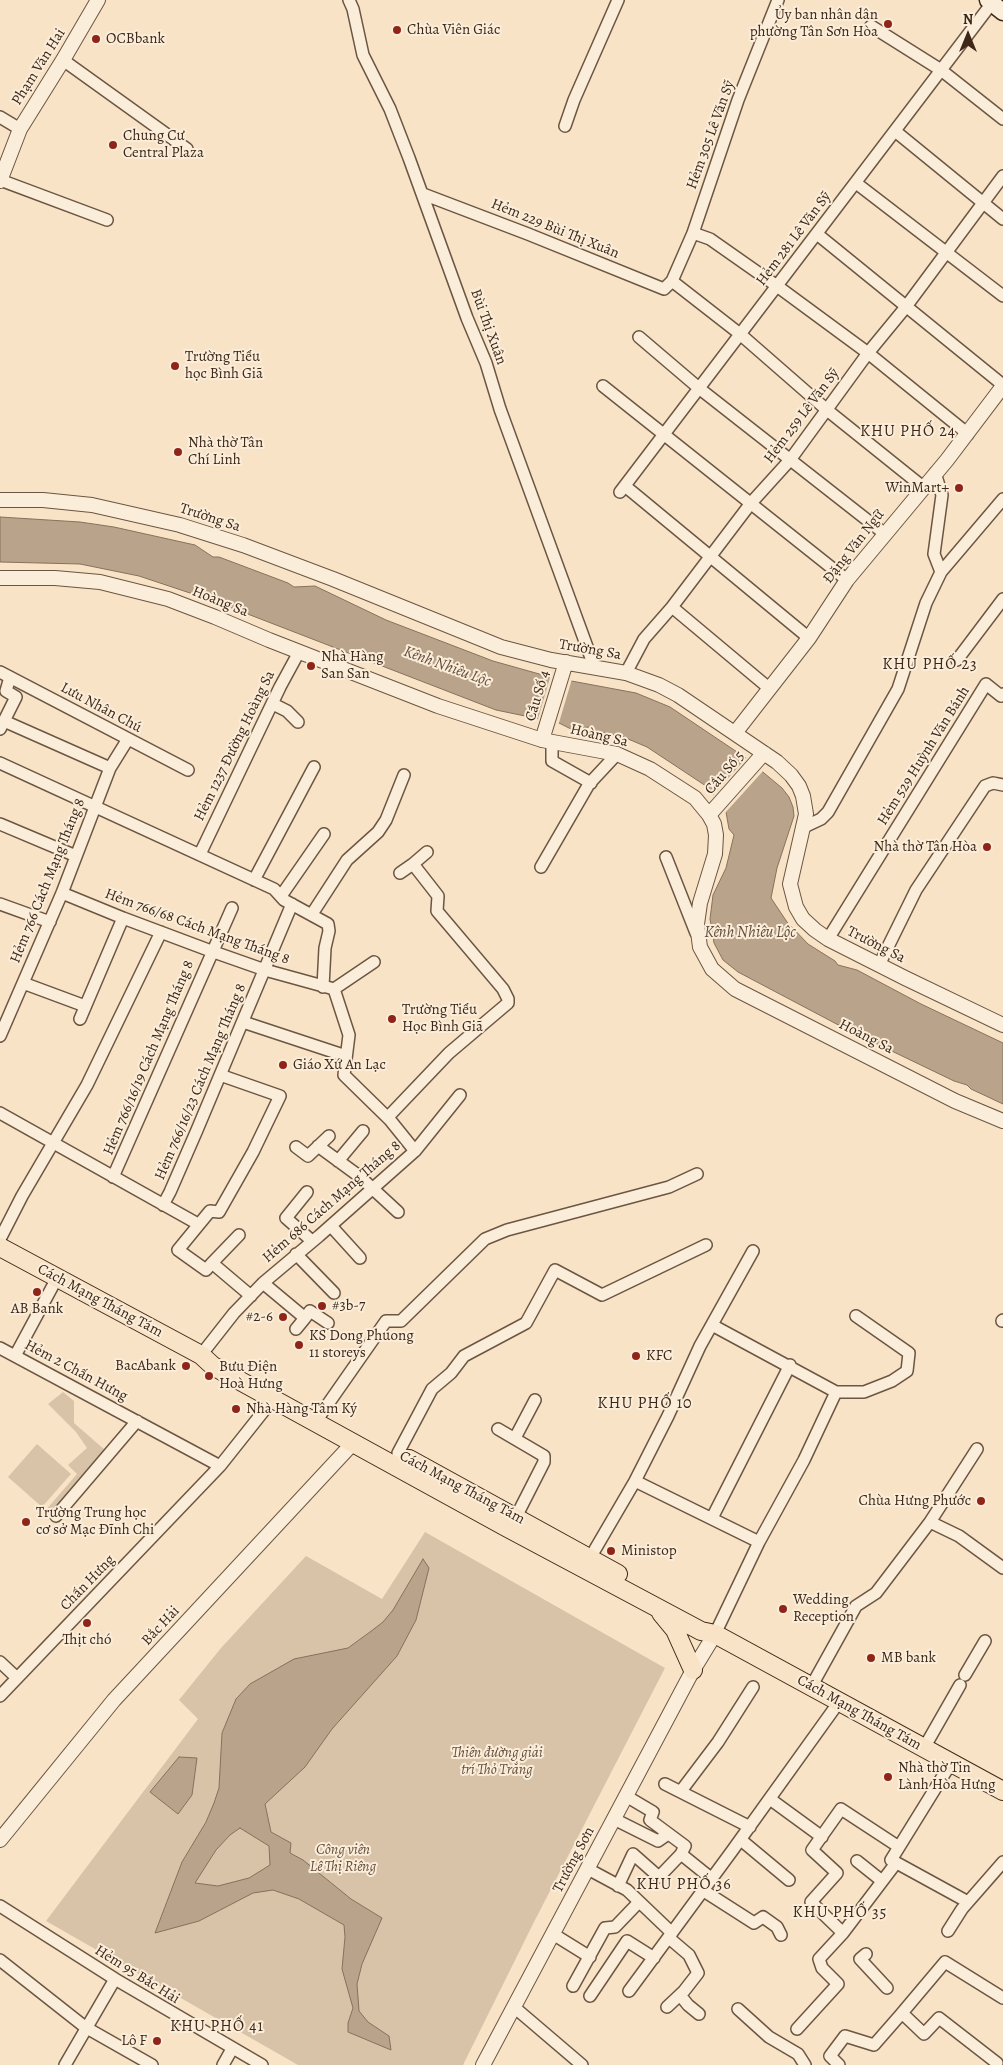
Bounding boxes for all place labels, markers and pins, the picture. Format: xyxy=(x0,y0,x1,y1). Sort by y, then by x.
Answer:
place label: Ủy ban nhân dân phường Tân Sơn Hòa xyxy=(750,6,878,41)
marker: Ủy ban nhân dân phường Tân Sơn Hòa xyxy=(882,18,894,30)
place label: Chùa Viên Giác xyxy=(407,21,500,39)
marker: Chùa Viên Giác xyxy=(391,24,403,36)
place label: OCBbank xyxy=(106,30,165,48)
marker: OCBbank xyxy=(90,33,102,45)
place label: Chung Cư Central Plaza xyxy=(123,127,204,162)
marker: Chung Cư Central Plaza xyxy=(107,139,119,151)
place label: Trường Tiểu học Bình Giã xyxy=(185,348,263,383)
marker: Trường Tiểu học Bình Giã xyxy=(169,360,181,372)
place label: Nhà thờ Tân Chí Linh xyxy=(188,434,263,469)
marker: Nhà thờ Tân Chí Linh xyxy=(172,446,184,458)
place label: WinMart+ xyxy=(885,479,949,497)
marker: WinMart+ xyxy=(953,482,965,494)
place label: Nhà Hàng San San xyxy=(321,648,383,683)
marker: Nhà Hàng San San xyxy=(305,660,317,672)
place label: Nhà thờ Tân Hòa xyxy=(873,838,977,856)
marker: Nhà thờ Tân Hòa xyxy=(981,841,993,853)
place label: Trường Tiểu Học Bình Giã xyxy=(402,1001,483,1036)
marker: Trường Tiểu Học Bình Giã xyxy=(386,1013,398,1025)
place label: Giáo Xứ An Lạc xyxy=(293,1056,386,1074)
marker: Giáo Xứ An Lạc xyxy=(277,1059,289,1071)
marker: AB Bank xyxy=(31,1286,43,1298)
place label: #3b-7 xyxy=(332,1297,365,1315)
place label: AB Bank xyxy=(11,1300,63,1318)
marker: #3b-7 xyxy=(316,1300,328,1312)
place label: #2-6 xyxy=(246,1308,273,1326)
marker: #2-6 xyxy=(277,1311,289,1323)
place label: KS Dong Phuong 11 storeys xyxy=(309,1327,414,1362)
marker: KS Dong Phuong 11 storeys xyxy=(293,1339,305,1351)
place label: KFC xyxy=(646,1347,672,1365)
marker: KFC xyxy=(630,1350,642,1362)
place label: BacAbank xyxy=(115,1357,176,1375)
place label: Bưu Điện Hoà Hưng xyxy=(219,1358,283,1393)
marker: BacAbank xyxy=(180,1360,192,1372)
marker: Bưu Điện Hoà Hưng xyxy=(203,1370,215,1382)
place label: Nhà Hàng Tâm Ký xyxy=(246,1400,357,1418)
marker: Nhà Hàng Tâm Ký xyxy=(230,1403,242,1415)
place label: Chùa Hưng Phước xyxy=(859,1492,971,1510)
marker: Chùa Hưng Phước xyxy=(975,1495,987,1507)
place label: Trường Trung học cơ sở Mạc Đĩnh Chi xyxy=(36,1504,154,1539)
marker: Trường Trung học cơ sở Mạc Đĩnh Chi xyxy=(20,1516,32,1528)
place label: Ministop xyxy=(621,1542,677,1560)
marker: Ministop xyxy=(605,1545,617,1557)
place label: Wedding Reception xyxy=(793,1591,854,1626)
marker: Wedding Reception xyxy=(777,1603,789,1615)
marker: Thịt chó xyxy=(81,1617,93,1629)
place label: Thịt chó xyxy=(63,1631,111,1649)
place label: MB bank xyxy=(881,1649,936,1667)
marker: MB bank xyxy=(865,1652,877,1664)
place label: Nhà thờ Tin Lành Hòa Hưng xyxy=(898,1759,996,1794)
marker: Nhà thờ Tin Lành Hòa Hưng xyxy=(882,1771,894,1783)
place label: Lô F xyxy=(121,2032,147,2050)
marker: Lô F xyxy=(151,2035,163,2047)

